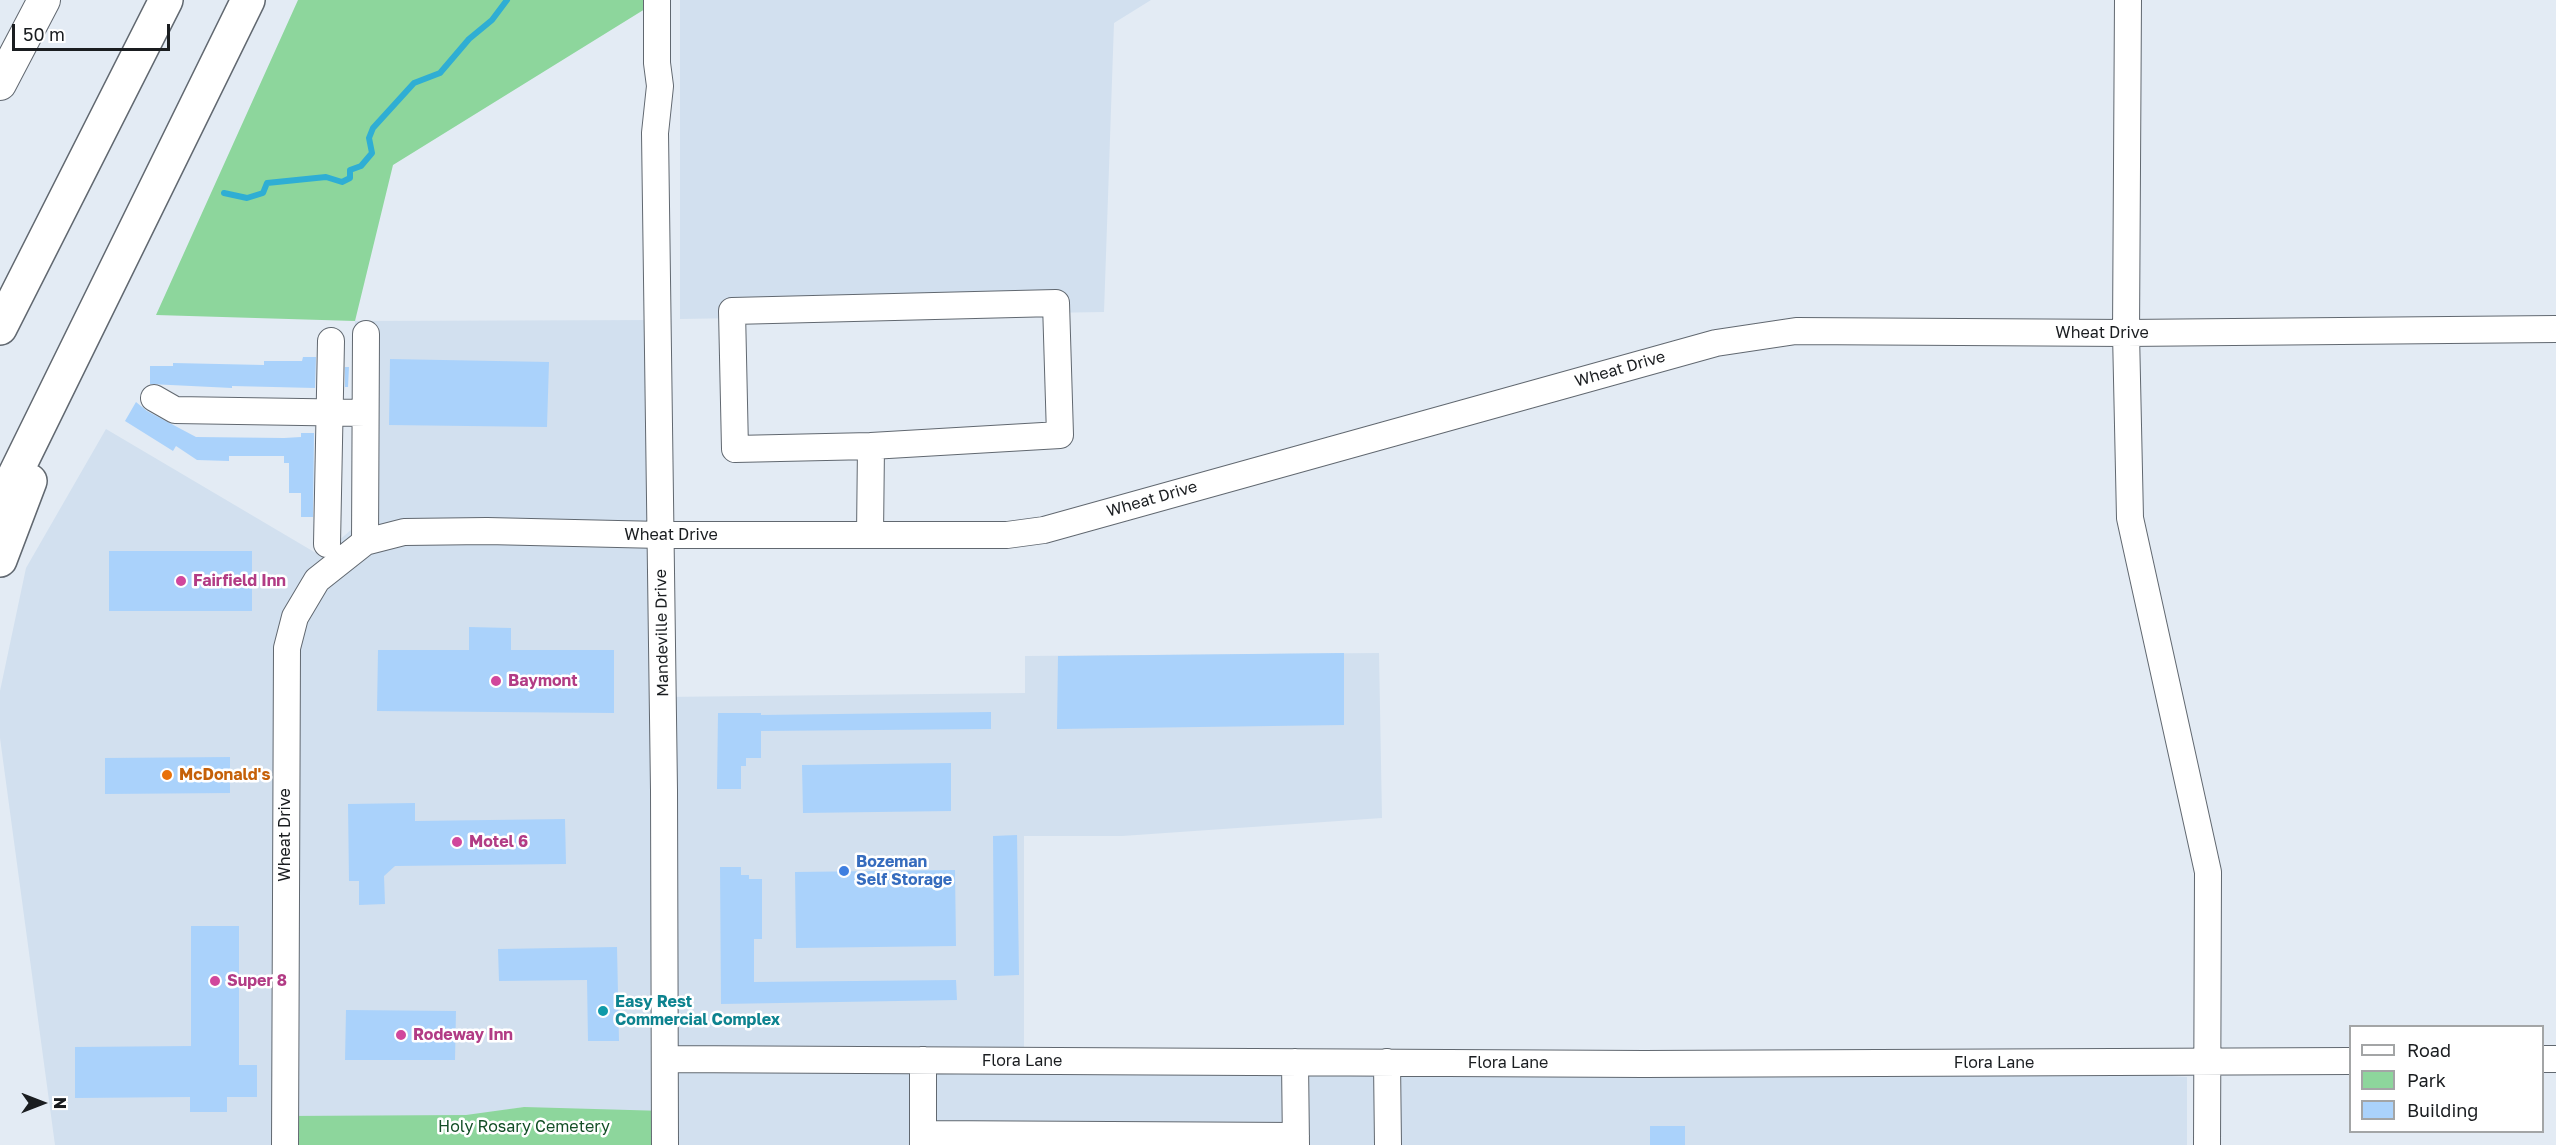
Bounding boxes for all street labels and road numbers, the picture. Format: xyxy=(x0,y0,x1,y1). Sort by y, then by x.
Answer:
street label: Wheat Drive xyxy=(2055,323,2149,343)
street label: Wheat Drive xyxy=(1572,347,1668,391)
street label: Wheat Drive xyxy=(1104,477,1200,521)
street label: Wheat Drive xyxy=(624,525,718,545)
street label: Mandeville Drive xyxy=(651,569,673,697)
street label: Wheat Drive xyxy=(275,788,295,882)
street label: Flora Lane xyxy=(982,1051,1062,1071)
street label: Flora Lane xyxy=(1468,1053,1548,1073)
street label: Flora Lane xyxy=(1954,1053,2034,1073)

